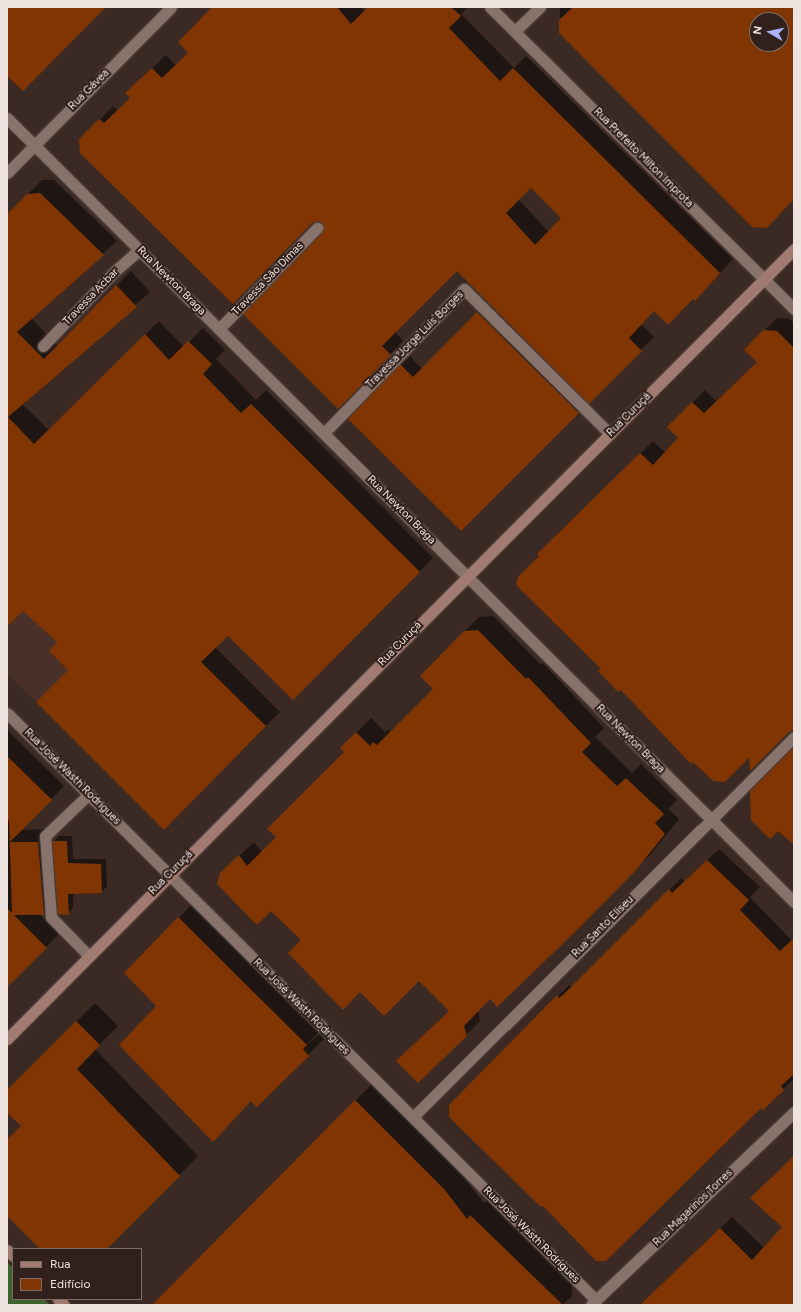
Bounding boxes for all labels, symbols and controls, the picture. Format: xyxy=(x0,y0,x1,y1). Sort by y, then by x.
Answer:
north arrow xyxy=(749,12,789,52)
text: N xyxy=(751,25,765,35)
street label: Rua Gávea xyxy=(66,67,112,113)
street label: Rua Prefeito Milton Improta xyxy=(590,105,696,211)
street label: Travessa São Dimas xyxy=(230,240,306,318)
street label: Rua Newton Braga xyxy=(134,244,208,318)
street label: Travessa Acbar xyxy=(61,266,121,328)
street label: Travessa Jorge Luís Borges xyxy=(363,288,467,392)
street label: Rua Curuçá xyxy=(604,390,654,440)
street label: Rua Newton Braga xyxy=(364,473,438,547)
street label: Rua Curuçá xyxy=(376,619,424,669)
street label: Rua Newton Braga xyxy=(593,702,667,776)
street label: Rua José Wasth Rodrigues xyxy=(21,726,123,828)
street label: Rua Curuçá xyxy=(146,848,196,898)
street label: Rua Santo Eliseu xyxy=(569,893,637,961)
street label: Rua José Wasth Rodrigues xyxy=(250,956,352,1058)
street label: Rua Magarinos Torres xyxy=(651,1167,735,1249)
street label: Rua José Wasth Rodrigues xyxy=(480,1184,582,1286)
legend xyxy=(12,1248,142,1300)
text: Rua xyxy=(50,1257,70,1271)
text: Edifício xyxy=(50,1277,90,1291)

